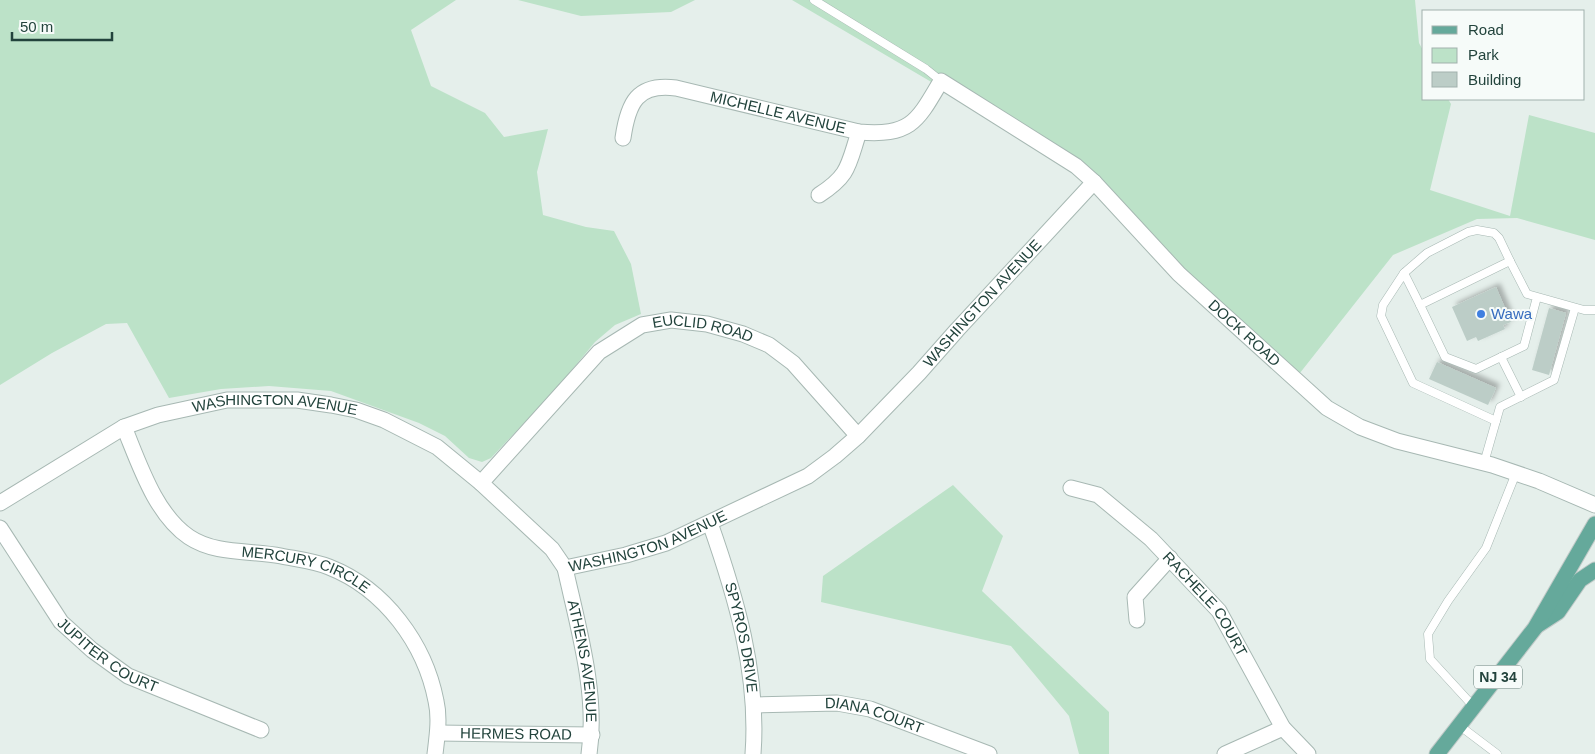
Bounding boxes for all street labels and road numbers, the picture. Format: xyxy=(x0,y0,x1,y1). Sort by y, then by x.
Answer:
street label: MICHELLE AVENUE xyxy=(709,88,848,137)
street label: WASHINGTON AVENUE xyxy=(919,236,1044,370)
street label: DOCK ROAD xyxy=(1205,296,1284,370)
street label: EUCLID ROAD xyxy=(651,311,756,345)
street label: WASHINGTON AVENUE xyxy=(191,391,359,418)
street label: WASHINGTON AVENUE xyxy=(567,507,729,575)
street label: MERCURY CIRCLE xyxy=(241,543,374,596)
street label: RACHELE COURT xyxy=(1160,548,1251,659)
street label: SPYROS DRIVE xyxy=(722,580,761,694)
street label: ATHENS AVENUE xyxy=(565,598,600,723)
street label: JUPITER COURT xyxy=(54,614,161,695)
road number: NJ 34 xyxy=(1474,666,1522,689)
street label: DIANA COURT xyxy=(825,694,926,737)
street label: HERMES ROAD xyxy=(460,724,572,743)

